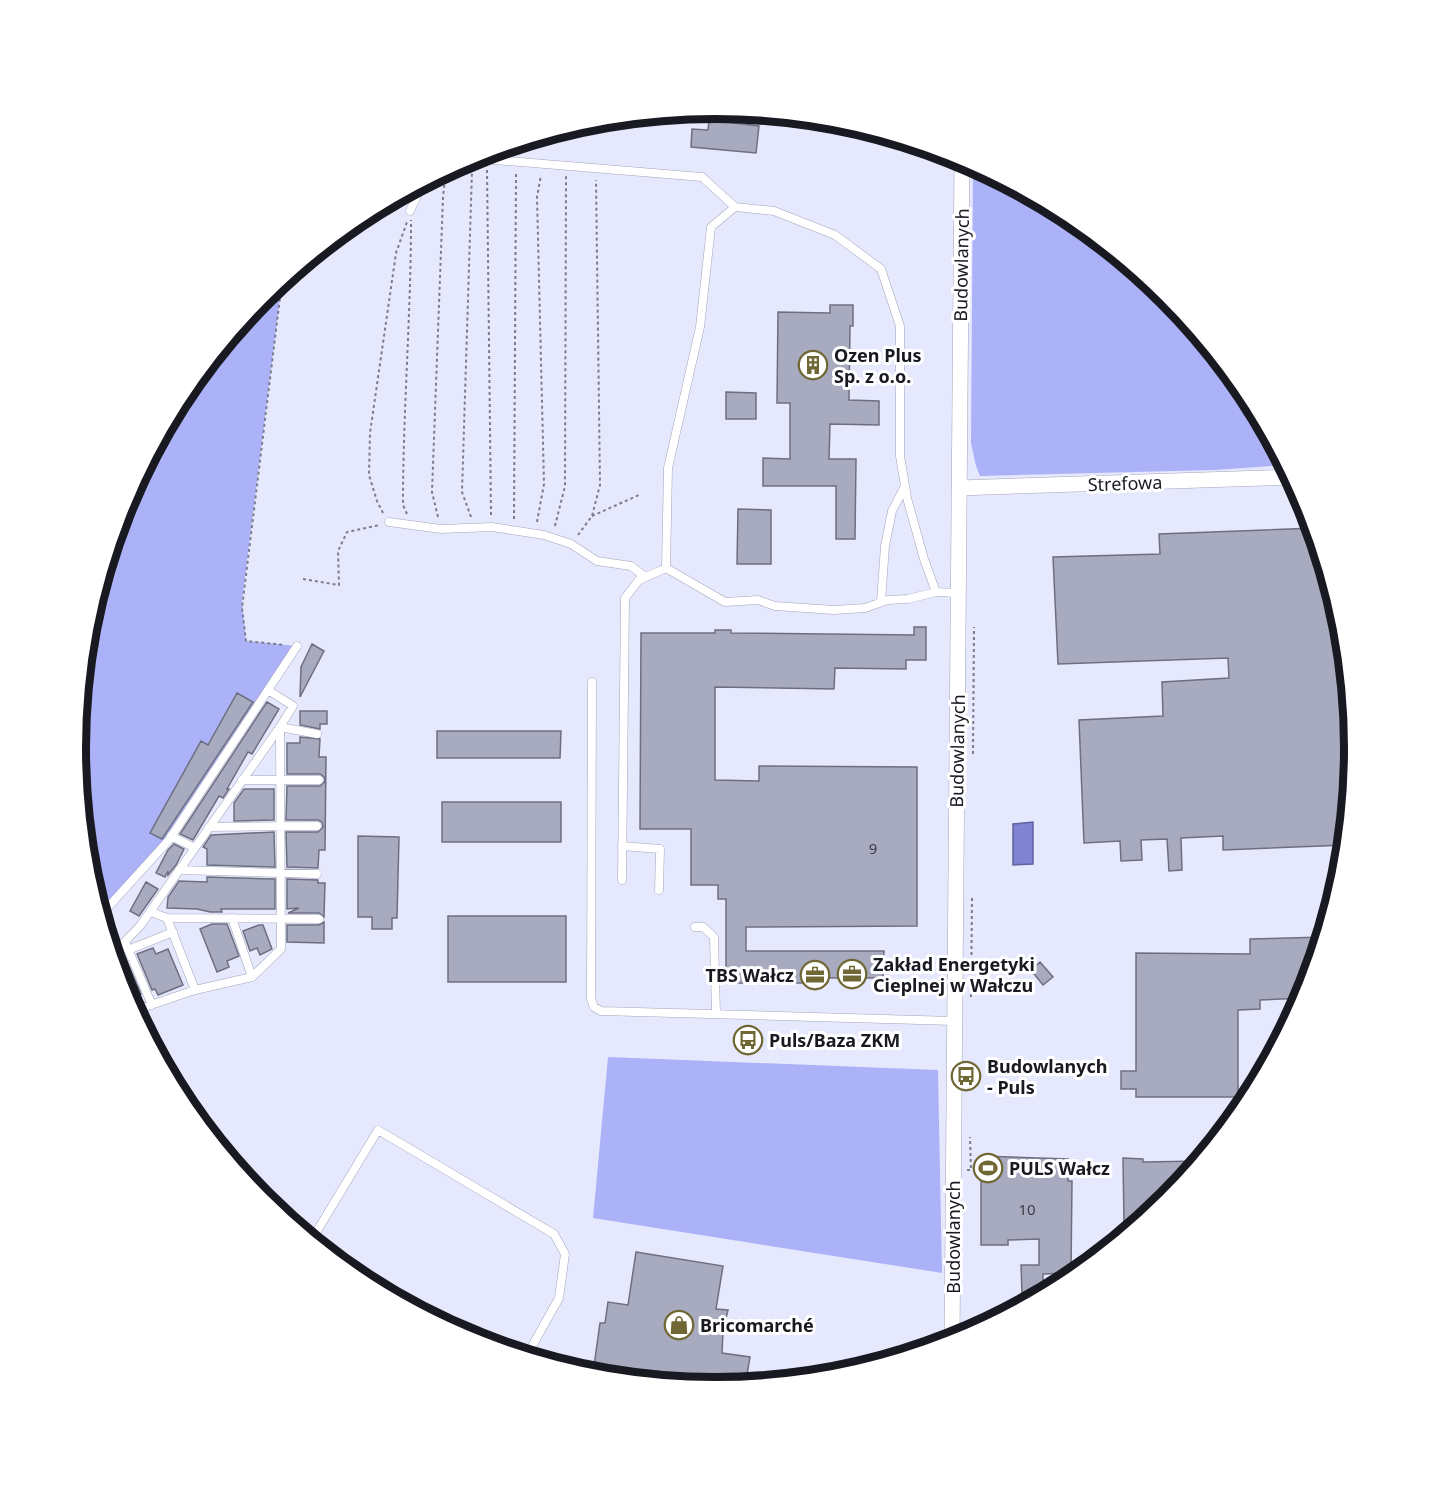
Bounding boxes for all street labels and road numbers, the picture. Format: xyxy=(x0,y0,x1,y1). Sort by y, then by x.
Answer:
street label: Budowlanych xyxy=(948,208,974,322)
street label: Strefowa xyxy=(1087,470,1163,496)
street label: Budowlanych xyxy=(944,694,970,808)
street label: Budowlanych xyxy=(941,1180,965,1294)

